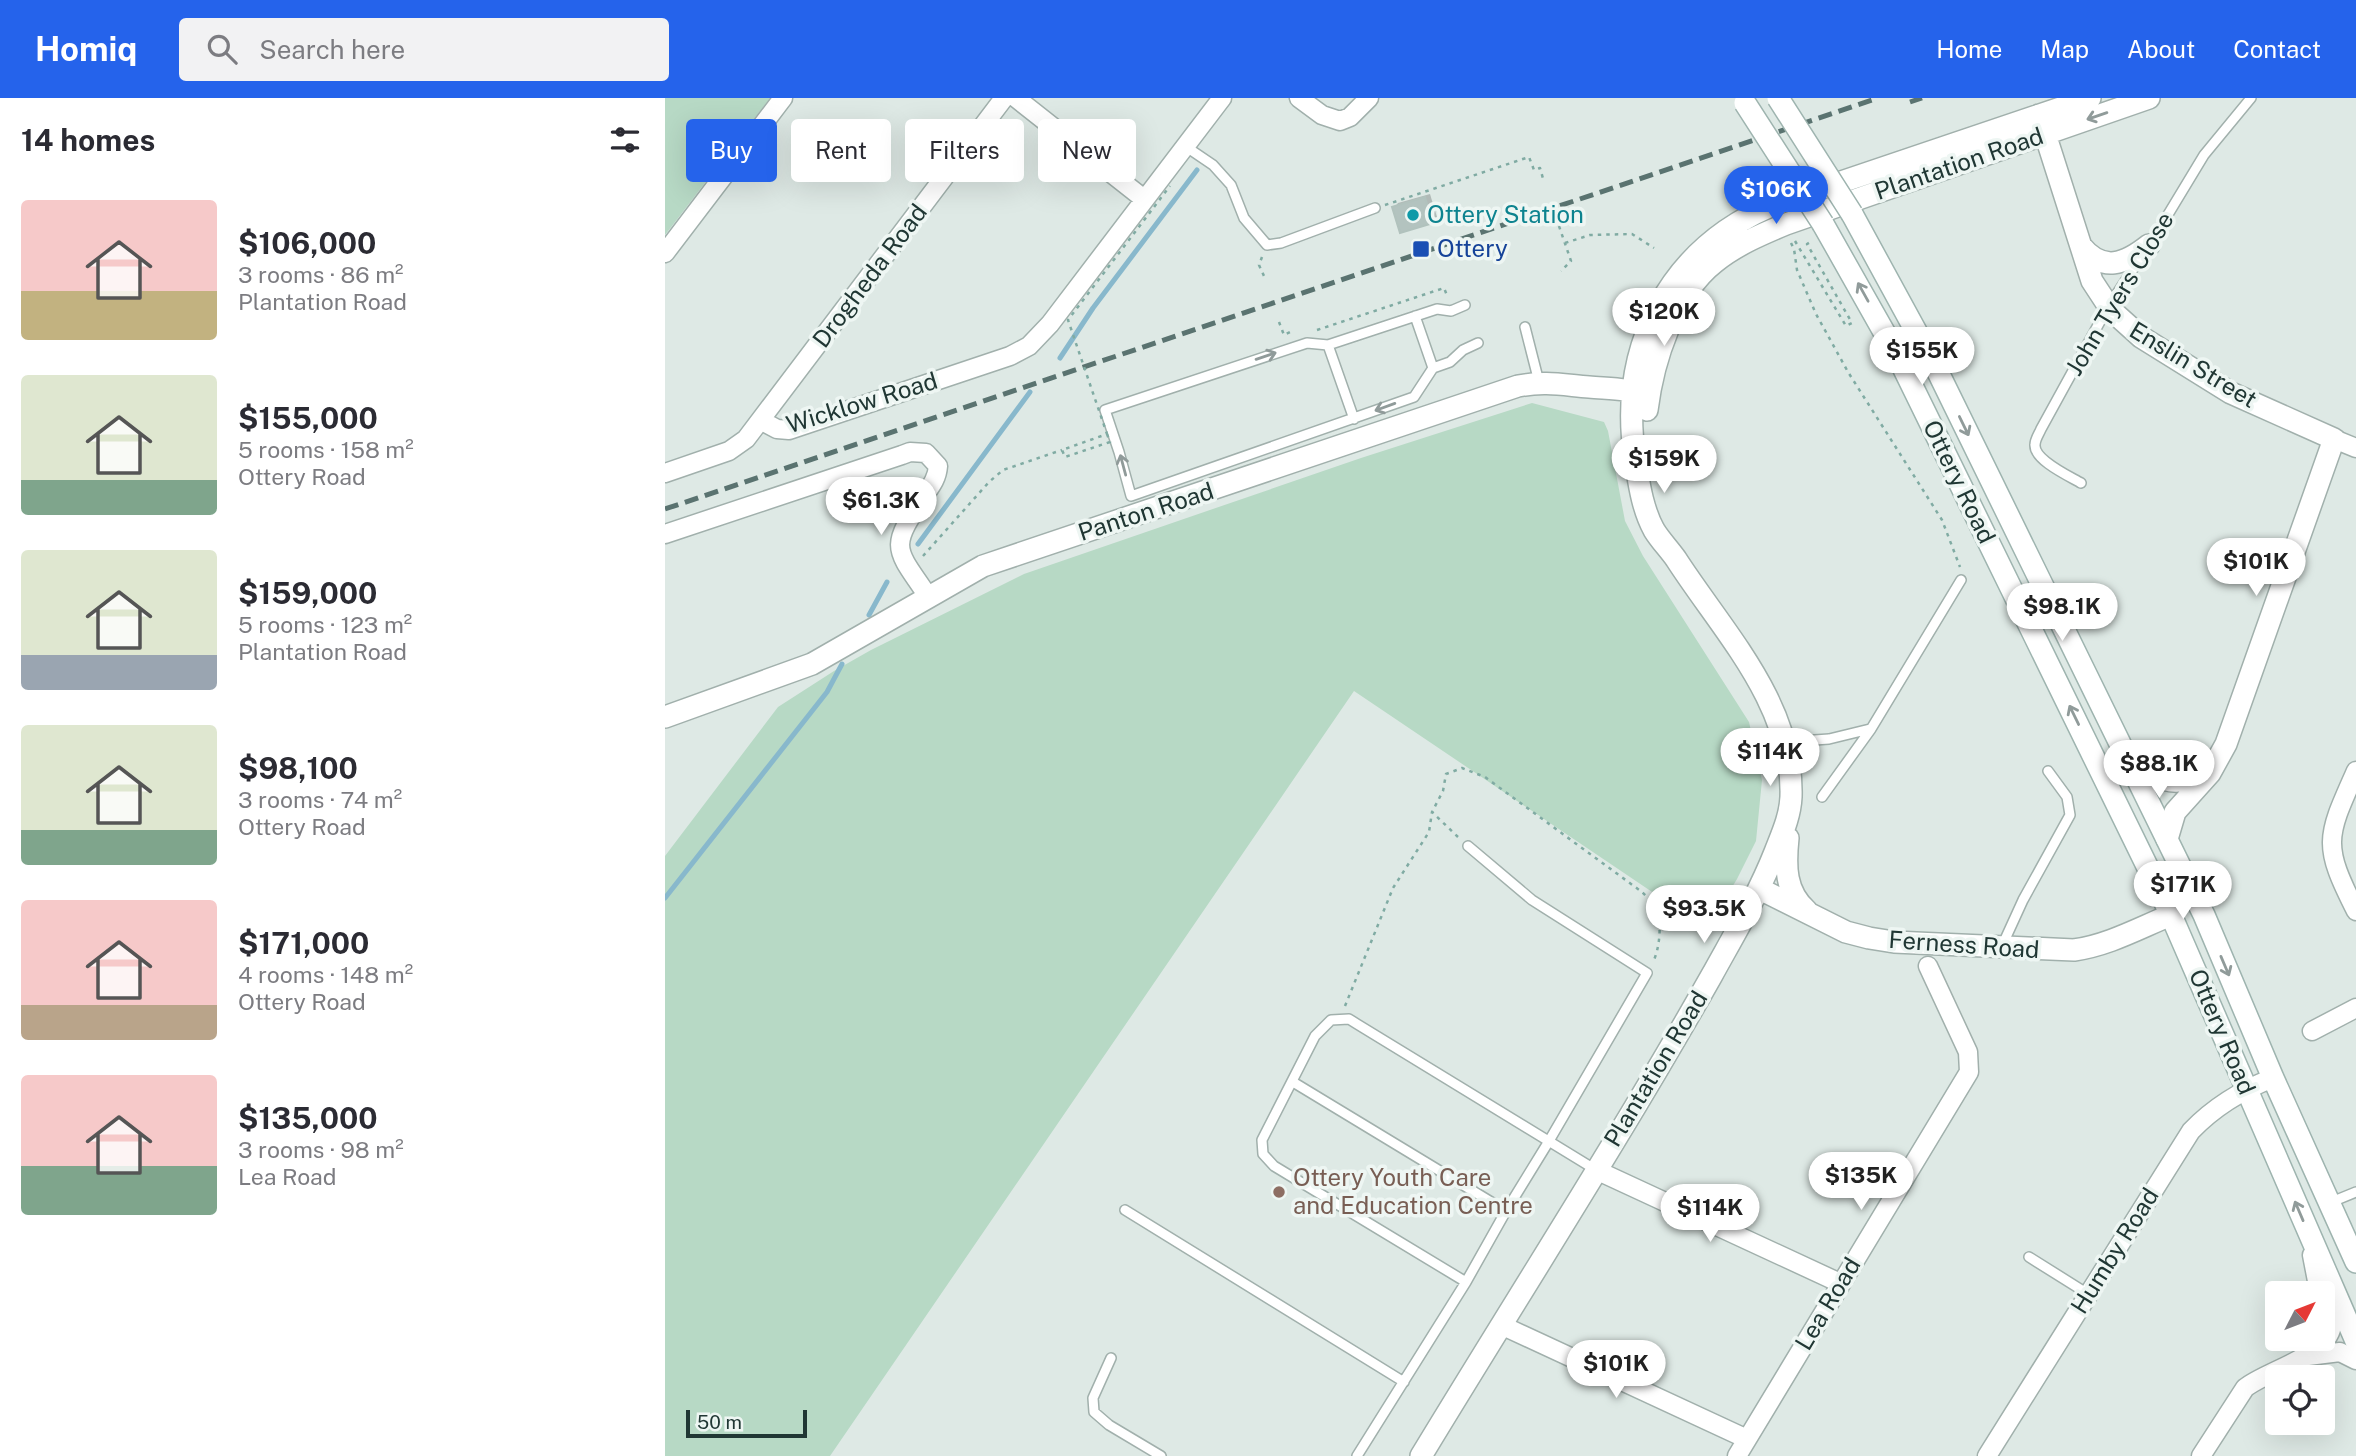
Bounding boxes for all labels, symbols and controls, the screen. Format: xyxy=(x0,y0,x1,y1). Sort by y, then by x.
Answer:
search box xyxy=(179,18,669,81)
text: Homiq xyxy=(35,30,137,68)
icon: search xyxy=(203,30,241,68)
text: Search here xyxy=(259,34,405,65)
text: Home xyxy=(1936,35,2002,63)
text: Map xyxy=(2040,35,2089,63)
text: About xyxy=(2127,35,2195,63)
text: Contact xyxy=(2233,35,2321,63)
one-way arrow xyxy=(2086,111,2108,123)
chip: Buy xyxy=(686,119,777,182)
chip: Rent xyxy=(791,119,891,182)
chip: Filters xyxy=(905,119,1024,182)
chip: New xyxy=(1038,119,1136,182)
icon: filters xyxy=(606,121,644,159)
street label: Plantation Road xyxy=(1871,121,2047,205)
text: 14 homes xyxy=(21,122,155,158)
pin: $106K xyxy=(1727,166,1825,226)
text: $106K xyxy=(1740,175,1812,202)
street label: Drogheda Road xyxy=(806,198,932,352)
place label: Ottery Station xyxy=(1427,200,1584,228)
marker: Ottery Station xyxy=(1405,207,1421,223)
street label: John Tyers Close xyxy=(2059,207,2179,380)
text: $106,000 xyxy=(238,225,376,261)
icon: home xyxy=(77,228,161,312)
place label: Ottery xyxy=(1437,234,1508,262)
marker: Ottery xyxy=(1411,239,1431,259)
text: 3 rooms · 86 m² xyxy=(238,261,404,288)
one-way arrow xyxy=(1856,283,1870,303)
text: Plantation Road xyxy=(238,288,407,315)
pin: $120K xyxy=(1615,288,1713,348)
text: $120K xyxy=(1628,297,1700,324)
street label: Enslin Street xyxy=(2125,315,2262,413)
pin: $155K xyxy=(1873,328,1971,387)
text: $155K xyxy=(1885,336,1959,363)
one-way arrow xyxy=(1254,349,1276,362)
street label: Wicklow Road xyxy=(783,366,941,438)
text: $155,000 xyxy=(238,400,378,436)
one-way arrow xyxy=(1375,402,1397,414)
icon: home xyxy=(77,403,161,487)
one-way arrow xyxy=(1957,415,1971,436)
street label: Ottery Road xyxy=(1918,416,2002,548)
text: 5 rooms · 158 m² xyxy=(238,436,414,463)
pin: $159K xyxy=(1615,436,1713,495)
text: $159K xyxy=(1628,444,1700,471)
one-way arrow xyxy=(1116,455,1129,477)
text: Ottery Road xyxy=(238,463,366,490)
street label: Panton Road xyxy=(1074,476,1217,546)
pin: $61.3K xyxy=(824,478,938,537)
text: $61.3K xyxy=(842,486,920,513)
pin: $101K xyxy=(2207,538,2305,598)
text: $101K xyxy=(2223,547,2289,574)
text: $159,000 xyxy=(238,575,377,611)
icon: home xyxy=(77,578,161,662)
pin: $98.1K xyxy=(2005,584,2119,643)
text: $98.1K xyxy=(2023,592,2101,619)
text: 5 rooms · 123 m² xyxy=(238,611,412,638)
text: Plantation Road xyxy=(238,638,407,665)
one-way arrow xyxy=(2067,705,2081,726)
pin: $114K xyxy=(1721,728,1819,788)
text: $114K xyxy=(1737,737,1803,764)
pin: $88.1K xyxy=(2102,740,2216,800)
text: $88.1K xyxy=(2120,749,2198,776)
text: $98,100 xyxy=(238,750,358,786)
icon: home xyxy=(77,753,161,837)
text: 3 rooms · 74 m² xyxy=(238,786,402,813)
text: Ottery Road xyxy=(238,813,366,840)
pin: $171K xyxy=(2134,862,2232,921)
text: $171K xyxy=(2150,870,2216,897)
pin: $93.5K xyxy=(1647,886,1761,945)
text: $93.5K xyxy=(1662,894,1746,921)
text: $171,000 xyxy=(238,925,369,961)
street label: Ferness Road xyxy=(1888,925,2040,963)
icon: home xyxy=(77,928,161,1012)
one-way arrow xyxy=(2220,955,2233,977)
text: 4 rooms · 148 m² xyxy=(238,961,413,988)
street label: Ottery Road xyxy=(2184,965,2262,1098)
street label: Plantation Road xyxy=(1598,986,1713,1151)
text: Ottery Road xyxy=(238,988,366,1015)
text: $135,000 xyxy=(238,1100,378,1136)
icon: home xyxy=(77,1103,161,1187)
text: 3 rooms · 98 m² xyxy=(238,1136,404,1163)
pin: $135K xyxy=(1812,1152,1910,1212)
text: $135K xyxy=(1825,1161,1897,1188)
text: Lea Road xyxy=(238,1163,336,1190)
place label: Ottery Youth Care and Education Centre xyxy=(1293,1163,1533,1219)
street label: Humby Road xyxy=(2064,1182,2164,1318)
marker: Ottery Youth Care and Education Centre xyxy=(1271,1184,1287,1200)
pin: $114K xyxy=(1661,1184,1759,1244)
text: $114K xyxy=(1677,1193,1743,1220)
one-way arrow xyxy=(2292,1201,2305,1223)
street label: Lea Road xyxy=(1789,1252,1866,1355)
north arrow xyxy=(2265,1281,2335,1351)
map controls xyxy=(2265,1281,2335,1435)
pin: $101K xyxy=(1567,1340,1665,1400)
text: $101K xyxy=(1583,1349,1649,1376)
button: locate xyxy=(2265,1365,2335,1435)
scale bar xyxy=(686,1407,807,1439)
text: 50 m xyxy=(697,1411,742,1433)

